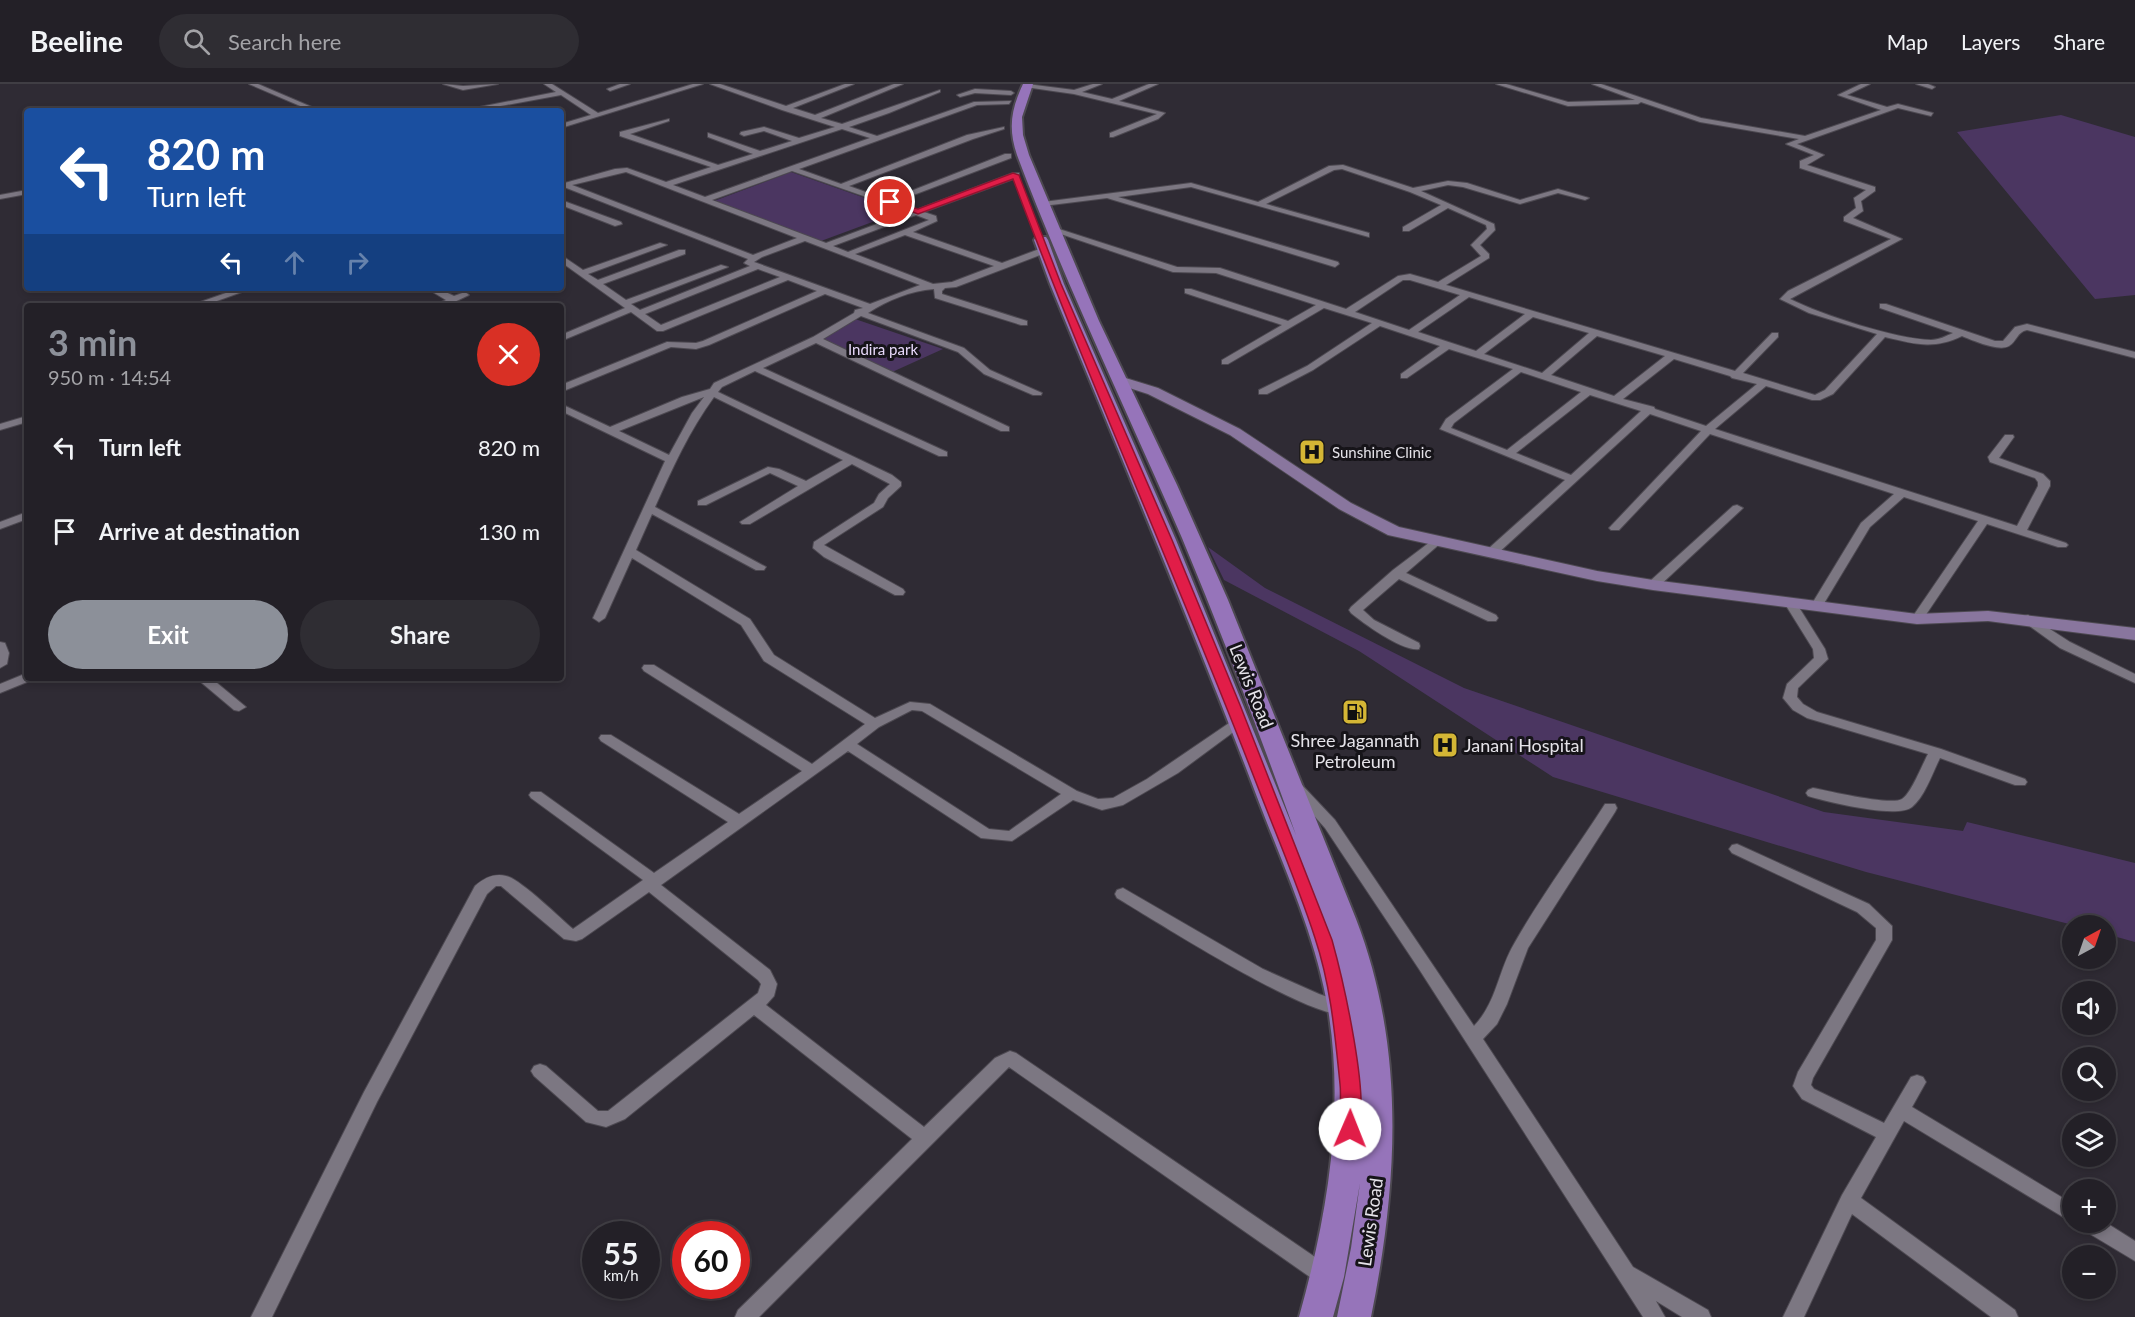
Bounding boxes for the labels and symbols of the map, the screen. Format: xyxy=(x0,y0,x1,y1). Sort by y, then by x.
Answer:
pin xyxy=(864,176,915,227)
park label: Indira park xyxy=(848,340,918,358)
hospital icon: Sunshine Clinic xyxy=(1297,437,1327,467)
place label: Sunshine Clinic xyxy=(1332,443,1432,461)
street label: Lewis Road xyxy=(1225,641,1279,731)
fuel station icon: Shree Jagannath Petroleum xyxy=(1340,697,1370,727)
place label: Shree Jagannath Petroleum xyxy=(1291,729,1419,772)
hospital icon: Janani Hospital xyxy=(1430,730,1460,760)
place label: Janani Hospital xyxy=(1464,734,1584,756)
north arrow xyxy=(2062,915,2116,969)
position arrow xyxy=(1318,1097,1382,1161)
street label: Lewis Road xyxy=(1353,1177,1387,1267)
speed limit sign: 60 xyxy=(672,1221,750,1299)

